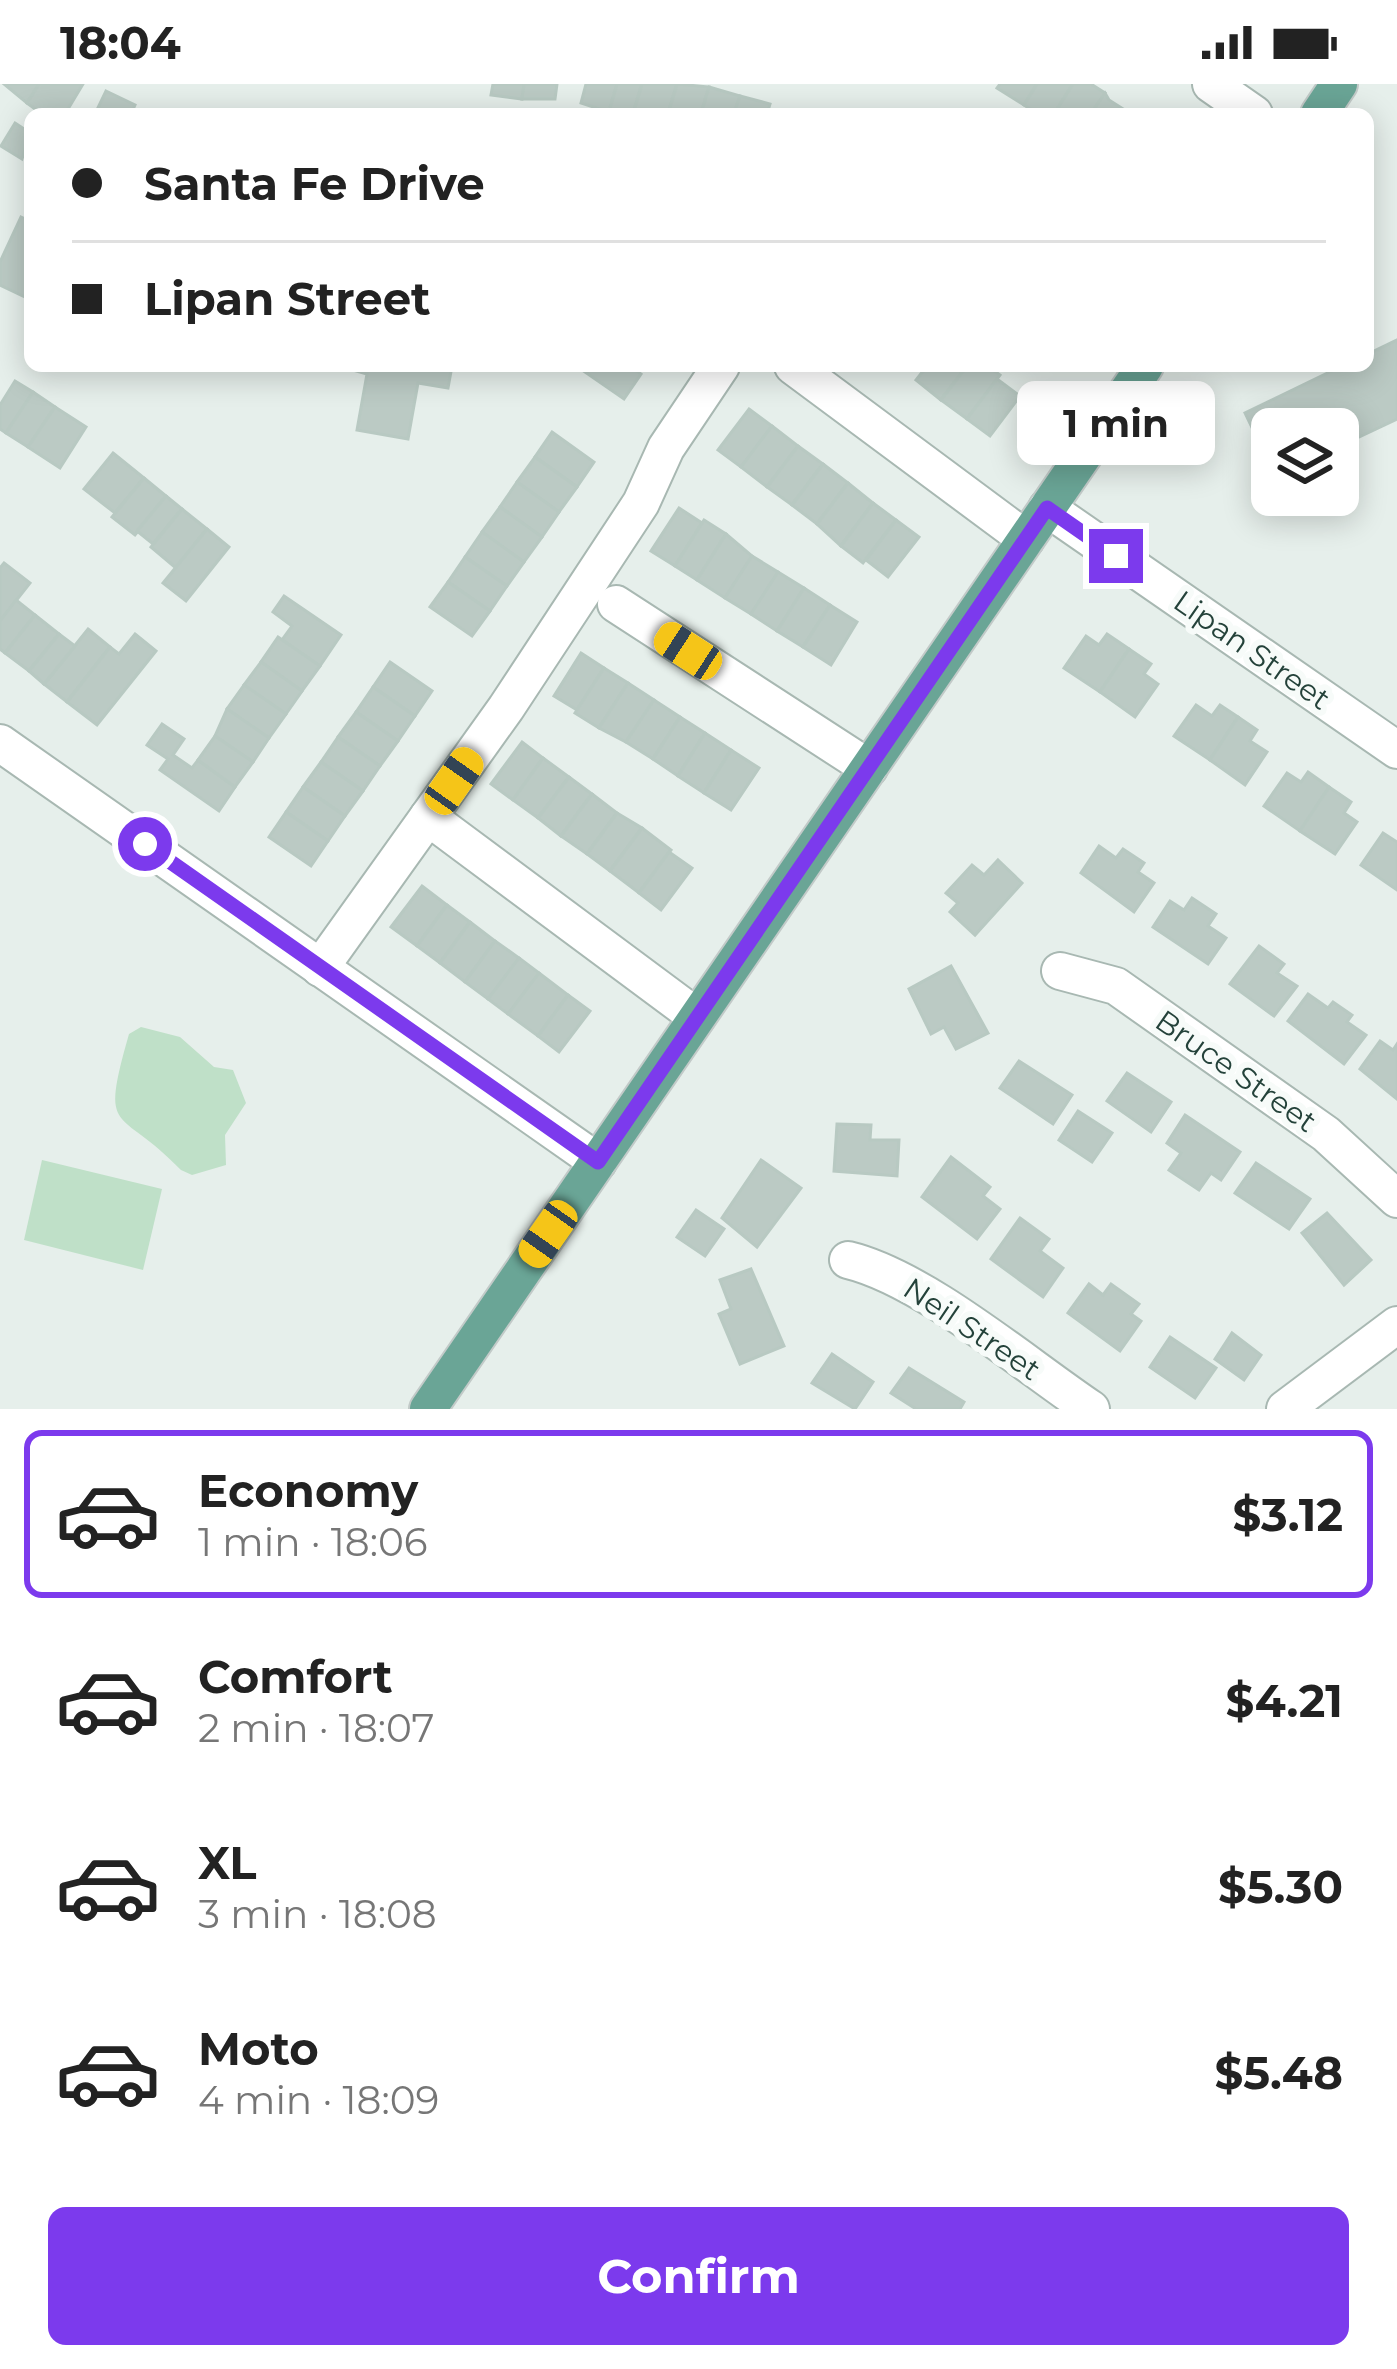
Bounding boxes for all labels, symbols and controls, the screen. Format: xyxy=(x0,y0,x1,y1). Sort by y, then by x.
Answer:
text: 18:04 xyxy=(60,15,181,70)
text: Santa Fe Drive xyxy=(144,156,485,211)
text: Lipan Street xyxy=(144,271,431,326)
callout: 1 min xyxy=(1017,382,1215,466)
text: 1 min xyxy=(1063,399,1169,447)
map controls xyxy=(1251,408,1359,516)
button: layers xyxy=(1251,408,1359,516)
route end xyxy=(1089,529,1143,583)
street label: Lipan Street xyxy=(1167,582,1337,718)
car xyxy=(648,616,728,686)
car xyxy=(419,741,489,821)
route start xyxy=(118,817,172,871)
street label: Bruce Street xyxy=(1148,1002,1324,1140)
car xyxy=(513,1194,583,1274)
street label: Neil Street xyxy=(896,1270,1048,1388)
icon: car xyxy=(54,1460,162,1568)
text: Economy xyxy=(198,1463,418,1518)
text: $3.12 xyxy=(1233,1487,1343,1542)
text: 1 min · 18:06 xyxy=(198,1518,428,1566)
icon: car xyxy=(54,1646,162,1754)
text: Comfort xyxy=(198,1649,393,1704)
text: $4.21 xyxy=(1226,1673,1343,1728)
text: 2 min · 18:07 xyxy=(198,1704,435,1752)
icon: car xyxy=(54,1832,162,1940)
text: XL xyxy=(198,1835,256,1890)
text: $5.30 xyxy=(1218,1859,1343,1914)
text: 3 min · 18:08 xyxy=(198,1890,437,1938)
icon: car xyxy=(54,2018,162,2126)
text: Moto xyxy=(198,2021,319,2076)
text: $5.48 xyxy=(1215,2045,1343,2100)
text: 4 min · 18:09 xyxy=(198,2076,439,2124)
button: Confirm xyxy=(48,2207,1349,2345)

